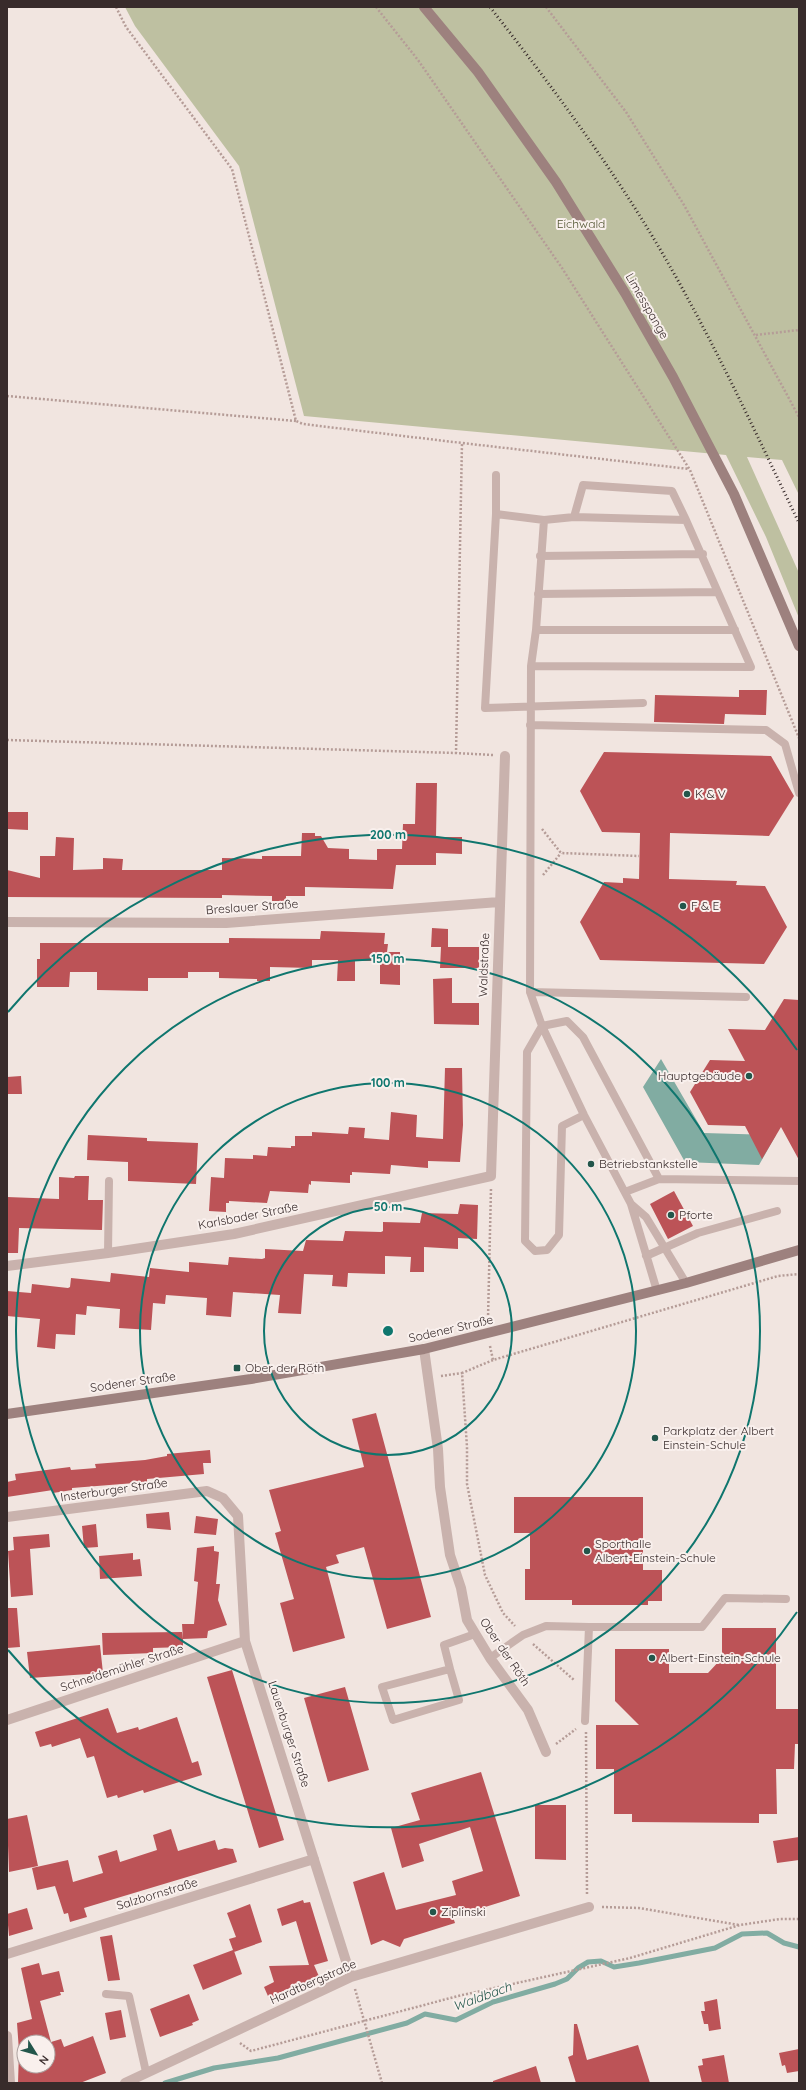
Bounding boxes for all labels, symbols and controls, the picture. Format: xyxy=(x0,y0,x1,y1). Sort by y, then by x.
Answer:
park label: Eichwald xyxy=(557,216,605,231)
street label: Limesspange xyxy=(623,270,672,341)
place label: K & V xyxy=(695,786,726,801)
marker: K & V xyxy=(682,789,692,799)
text: 200 m xyxy=(370,827,406,842)
street label: Breslauer Straße xyxy=(205,896,299,917)
place label: F & E xyxy=(691,898,719,913)
marker: F & E xyxy=(678,901,688,911)
street label: Waldstraße xyxy=(475,932,492,997)
text: 150 m xyxy=(371,951,405,966)
place label: Hauptgebäude xyxy=(658,1068,741,1083)
marker: Hauptgebäude xyxy=(744,1071,754,1081)
text: 100 m xyxy=(371,1075,405,1090)
place label: Betriebstankstelle xyxy=(599,1156,698,1171)
marker: Betriebstankstelle xyxy=(586,1159,596,1169)
street label: Karlsbader Straße xyxy=(197,1198,299,1233)
text: 50 m xyxy=(374,1199,402,1214)
place label: Pforte xyxy=(679,1207,713,1222)
marker: Pforte xyxy=(666,1210,676,1220)
street label: Sodener Straße xyxy=(407,1311,495,1346)
centre of rings xyxy=(381,1324,395,1338)
place label: Ober der Röth xyxy=(245,1360,324,1375)
marker: Ober der Röth xyxy=(232,1363,242,1373)
street label: Sodener Straße xyxy=(89,1368,177,1395)
place label: Parkplatz der Albert Einstein-Schule xyxy=(663,1423,774,1452)
marker: Parkplatz der Albert Einstein-Schule xyxy=(650,1433,660,1443)
street label: Insterburger Straße xyxy=(59,1475,169,1504)
place label: Sporthalle Albert-Einstein-Schule xyxy=(595,1536,716,1565)
marker: Sporthalle Albert-Einstein-Schule xyxy=(582,1546,592,1556)
street label: Ober der Röth xyxy=(477,1615,534,1689)
street label: Schneidemühler Straße xyxy=(58,1640,186,1695)
place label: Albert-Einstein-Schule xyxy=(660,1650,781,1665)
marker: Albert-Einstein-Schule xyxy=(647,1653,657,1663)
street label: Lauenburger Straße xyxy=(265,1679,314,1789)
street label: Salzbornstraße xyxy=(114,1874,199,1913)
place label: Ziplinski xyxy=(441,1904,485,1919)
marker: Ziplinski xyxy=(428,1907,438,1917)
street label: Hardtbergstraße xyxy=(267,1956,359,2007)
water label: Waldbach xyxy=(451,1978,514,2014)
north arrow xyxy=(16,2034,56,2074)
text: N xyxy=(36,2053,52,2067)

